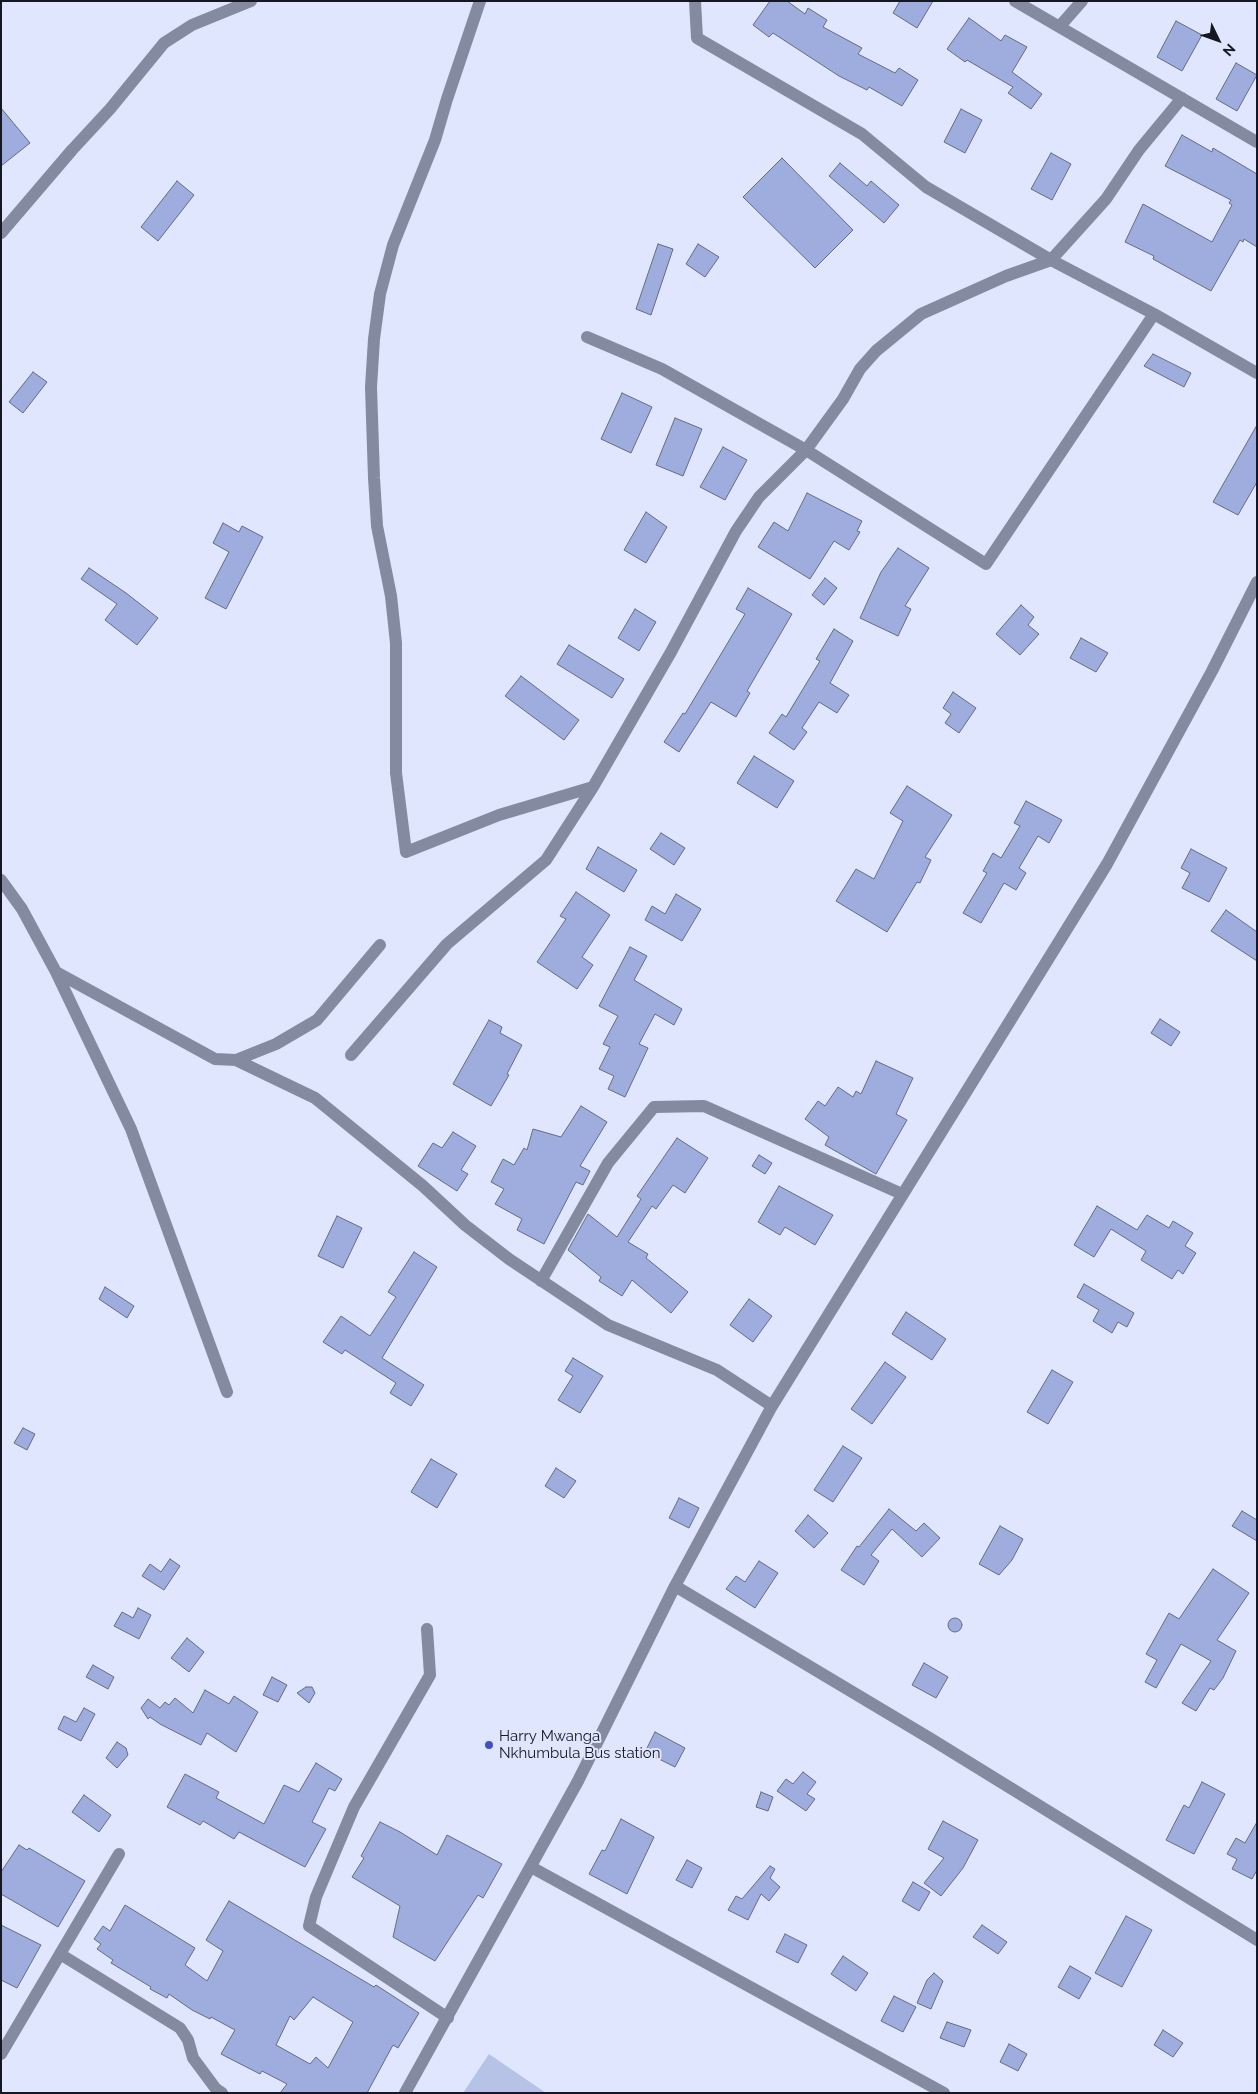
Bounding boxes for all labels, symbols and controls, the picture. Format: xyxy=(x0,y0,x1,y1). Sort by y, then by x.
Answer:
north arrow xyxy=(1193,15,1243,65)
text: N xyxy=(1220,41,1239,59)
place label: Harry Mwanga Nkhumbula Bus station xyxy=(499,1727,661,1762)
marker: Harry Mwanga Nkhumbula Bus station xyxy=(483,1739,495,1751)

